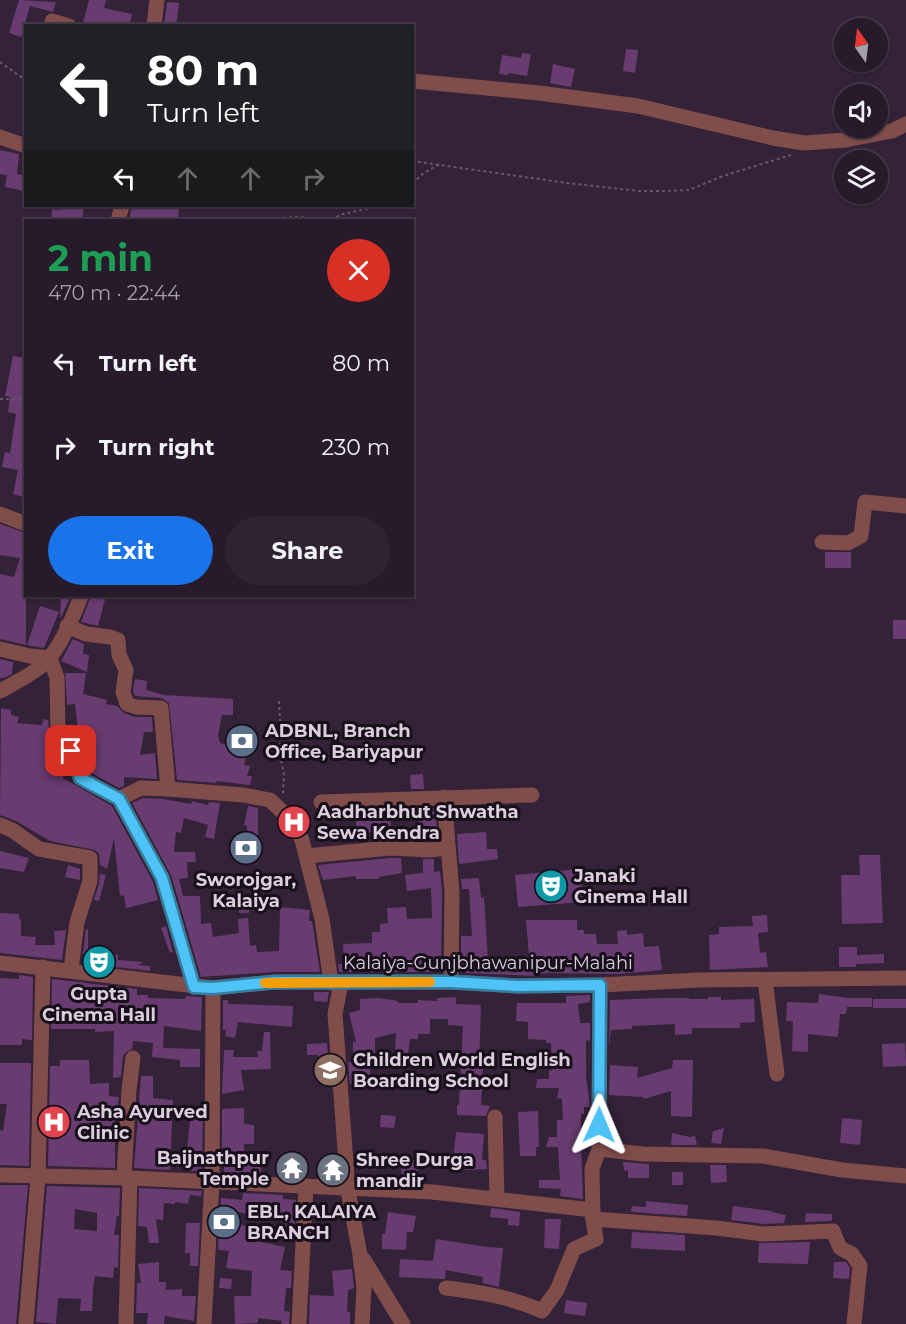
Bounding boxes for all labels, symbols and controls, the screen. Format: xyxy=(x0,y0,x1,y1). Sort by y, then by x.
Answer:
north arrow xyxy=(834,18,888,72)
map controls xyxy=(834,18,888,204)
text: 80 m xyxy=(147,44,259,96)
icon: left xyxy=(48,48,126,126)
button: sound xyxy=(834,84,888,138)
text: Turn left xyxy=(147,96,260,129)
button: layers xyxy=(834,150,888,204)
icon: left xyxy=(108,162,141,195)
icon: ahead xyxy=(171,162,204,195)
icon: ahead xyxy=(234,162,267,195)
icon: right xyxy=(297,162,330,195)
text: 2 min xyxy=(48,236,153,280)
button: close xyxy=(327,239,390,302)
text: 470 m · 22:44 xyxy=(48,281,180,305)
icon: left xyxy=(48,347,81,380)
text: Turn left xyxy=(99,350,197,377)
text: 80 m xyxy=(332,350,390,377)
icon: right xyxy=(48,431,81,464)
text: Turn right xyxy=(99,434,214,461)
text: 230 m xyxy=(321,434,390,461)
button: Exit xyxy=(48,516,213,585)
button: Share xyxy=(225,516,390,585)
place label: ADBNL, Branch Office, Bariyapur xyxy=(264,720,424,763)
bank icon: ADBNL, Branch Office, Bariyapur xyxy=(224,723,260,759)
pin xyxy=(45,725,96,776)
icon: arrive xyxy=(54,734,87,767)
place label: Aadharbhut Shwatha Sewa Kendra xyxy=(316,801,519,844)
hospital icon: Aadharbhut Shwatha Sewa Kendra xyxy=(276,804,312,840)
bank icon: Sworojgar, Kalaiya xyxy=(228,830,264,866)
place label: Janaki Cinema Hall xyxy=(573,865,688,908)
theatre icon: Janaki Cinema Hall xyxy=(533,868,569,904)
place label: Sworojgar, Kalaiya xyxy=(196,869,297,912)
theatre icon: Gupta Cinema Hall xyxy=(81,944,117,980)
street label: Kalaiya-Gunjbhawanipur-Malahi xyxy=(343,952,633,974)
place label: Gupta Cinema Hall xyxy=(42,983,156,1026)
place label: Children World English Boarding School xyxy=(353,1049,571,1092)
school or university icon: Children World English Boarding School xyxy=(312,1052,348,1088)
position arrow xyxy=(567,1093,631,1157)
place label: Asha Ayurved Clinic xyxy=(76,1101,208,1144)
hospital icon: Asha Ayurved Clinic xyxy=(36,1104,72,1140)
place label: Baijnathpur Temple xyxy=(157,1147,269,1190)
place label: Shree Durga mandir xyxy=(356,1149,474,1192)
temple icon: Baijnathpur Temple xyxy=(274,1150,310,1186)
temple icon: Shree Durga mandir xyxy=(315,1152,351,1188)
place label: EBL, KALAIYA BRANCH xyxy=(247,1201,376,1244)
bank icon: EBL, KALAIYA BRANCH xyxy=(206,1204,242,1240)

